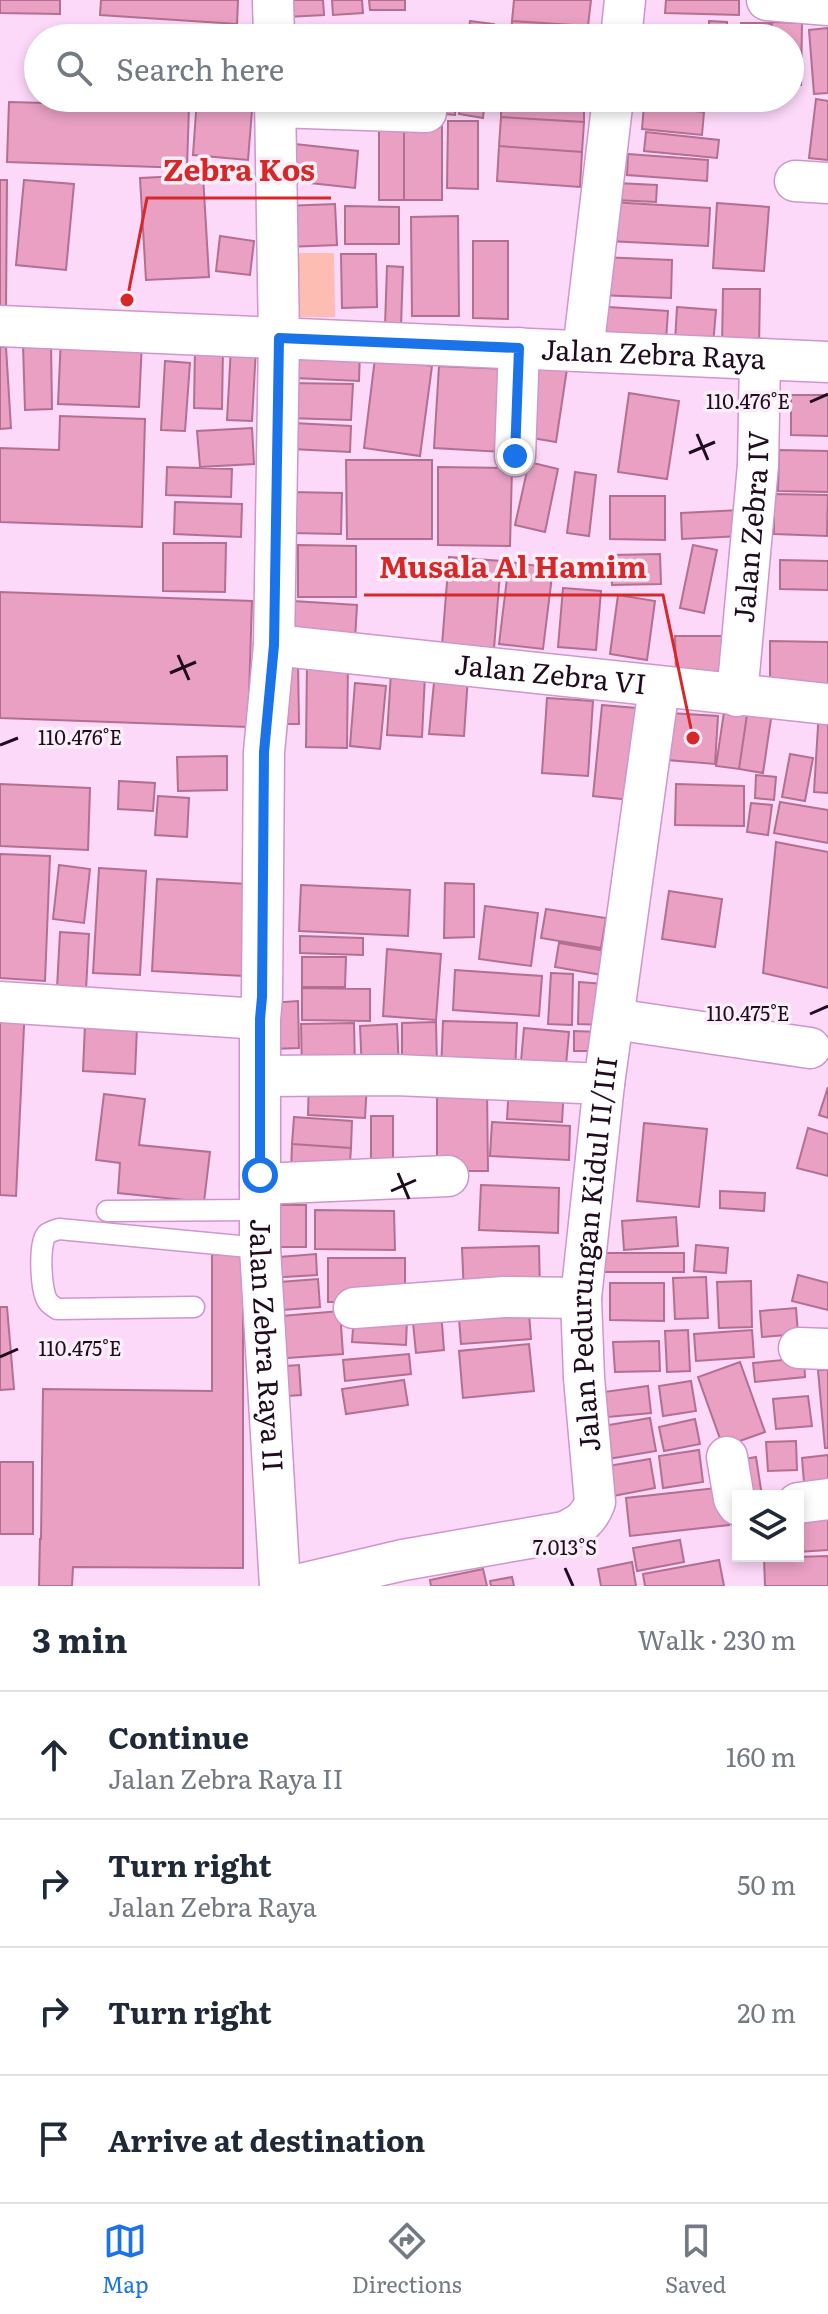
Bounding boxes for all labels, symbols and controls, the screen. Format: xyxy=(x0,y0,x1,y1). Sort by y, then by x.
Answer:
search box xyxy=(24,24,804,112)
icon: search xyxy=(52,46,96,90)
text: Search here xyxy=(116,46,284,90)
callout: Zebra Kos xyxy=(147,144,331,198)
text: Zebra Kos xyxy=(163,146,315,190)
street label: Jalan Zebra Raya xyxy=(540,327,767,378)
text: 110.476°E xyxy=(706,385,790,415)
street label: Jalan Zebra IV xyxy=(721,430,778,624)
route end xyxy=(497,438,533,474)
callout: Musala Al Hamim xyxy=(364,541,663,595)
text: Musala Al Hamim xyxy=(379,543,647,587)
street label: Jalan Zebra VI xyxy=(453,641,649,704)
text: 110.476°E xyxy=(38,721,122,751)
text: 110.475°E xyxy=(706,997,790,1027)
street label: Jalan Pedurungan Kidul II/III xyxy=(558,1054,627,1454)
route start xyxy=(242,1157,278,1193)
street label: Jalan Zebra Raya II xyxy=(241,1219,296,1473)
text: 110.475°E xyxy=(38,1332,122,1362)
map controls xyxy=(732,1490,804,1562)
button: layers xyxy=(732,1490,804,1562)
text: 7.013°S xyxy=(533,1531,597,1561)
text: 3 min xyxy=(32,1613,128,1663)
text: Walk · 230 m xyxy=(638,1619,796,1658)
text: Continue xyxy=(108,1714,249,1758)
icon: ahead xyxy=(32,1733,76,1777)
text: 160 m xyxy=(726,1736,796,1775)
text: Jalan Zebra Raya II xyxy=(108,1758,343,1797)
text: Turn right xyxy=(108,1842,272,1886)
icon: right xyxy=(32,1861,76,1905)
text: 50 m xyxy=(737,1864,796,1903)
text: Jalan Zebra Raya xyxy=(108,1886,317,1925)
icon: right xyxy=(32,1989,76,2033)
text: Turn right xyxy=(108,1989,272,2033)
text: 20 m xyxy=(737,1992,796,2031)
icon: arrive xyxy=(32,2117,76,2161)
text: Arrive at destination xyxy=(108,2117,425,2161)
tab: Map xyxy=(102,2219,149,2300)
tab: Directions xyxy=(352,2219,462,2300)
tab: Saved xyxy=(665,2219,726,2300)

